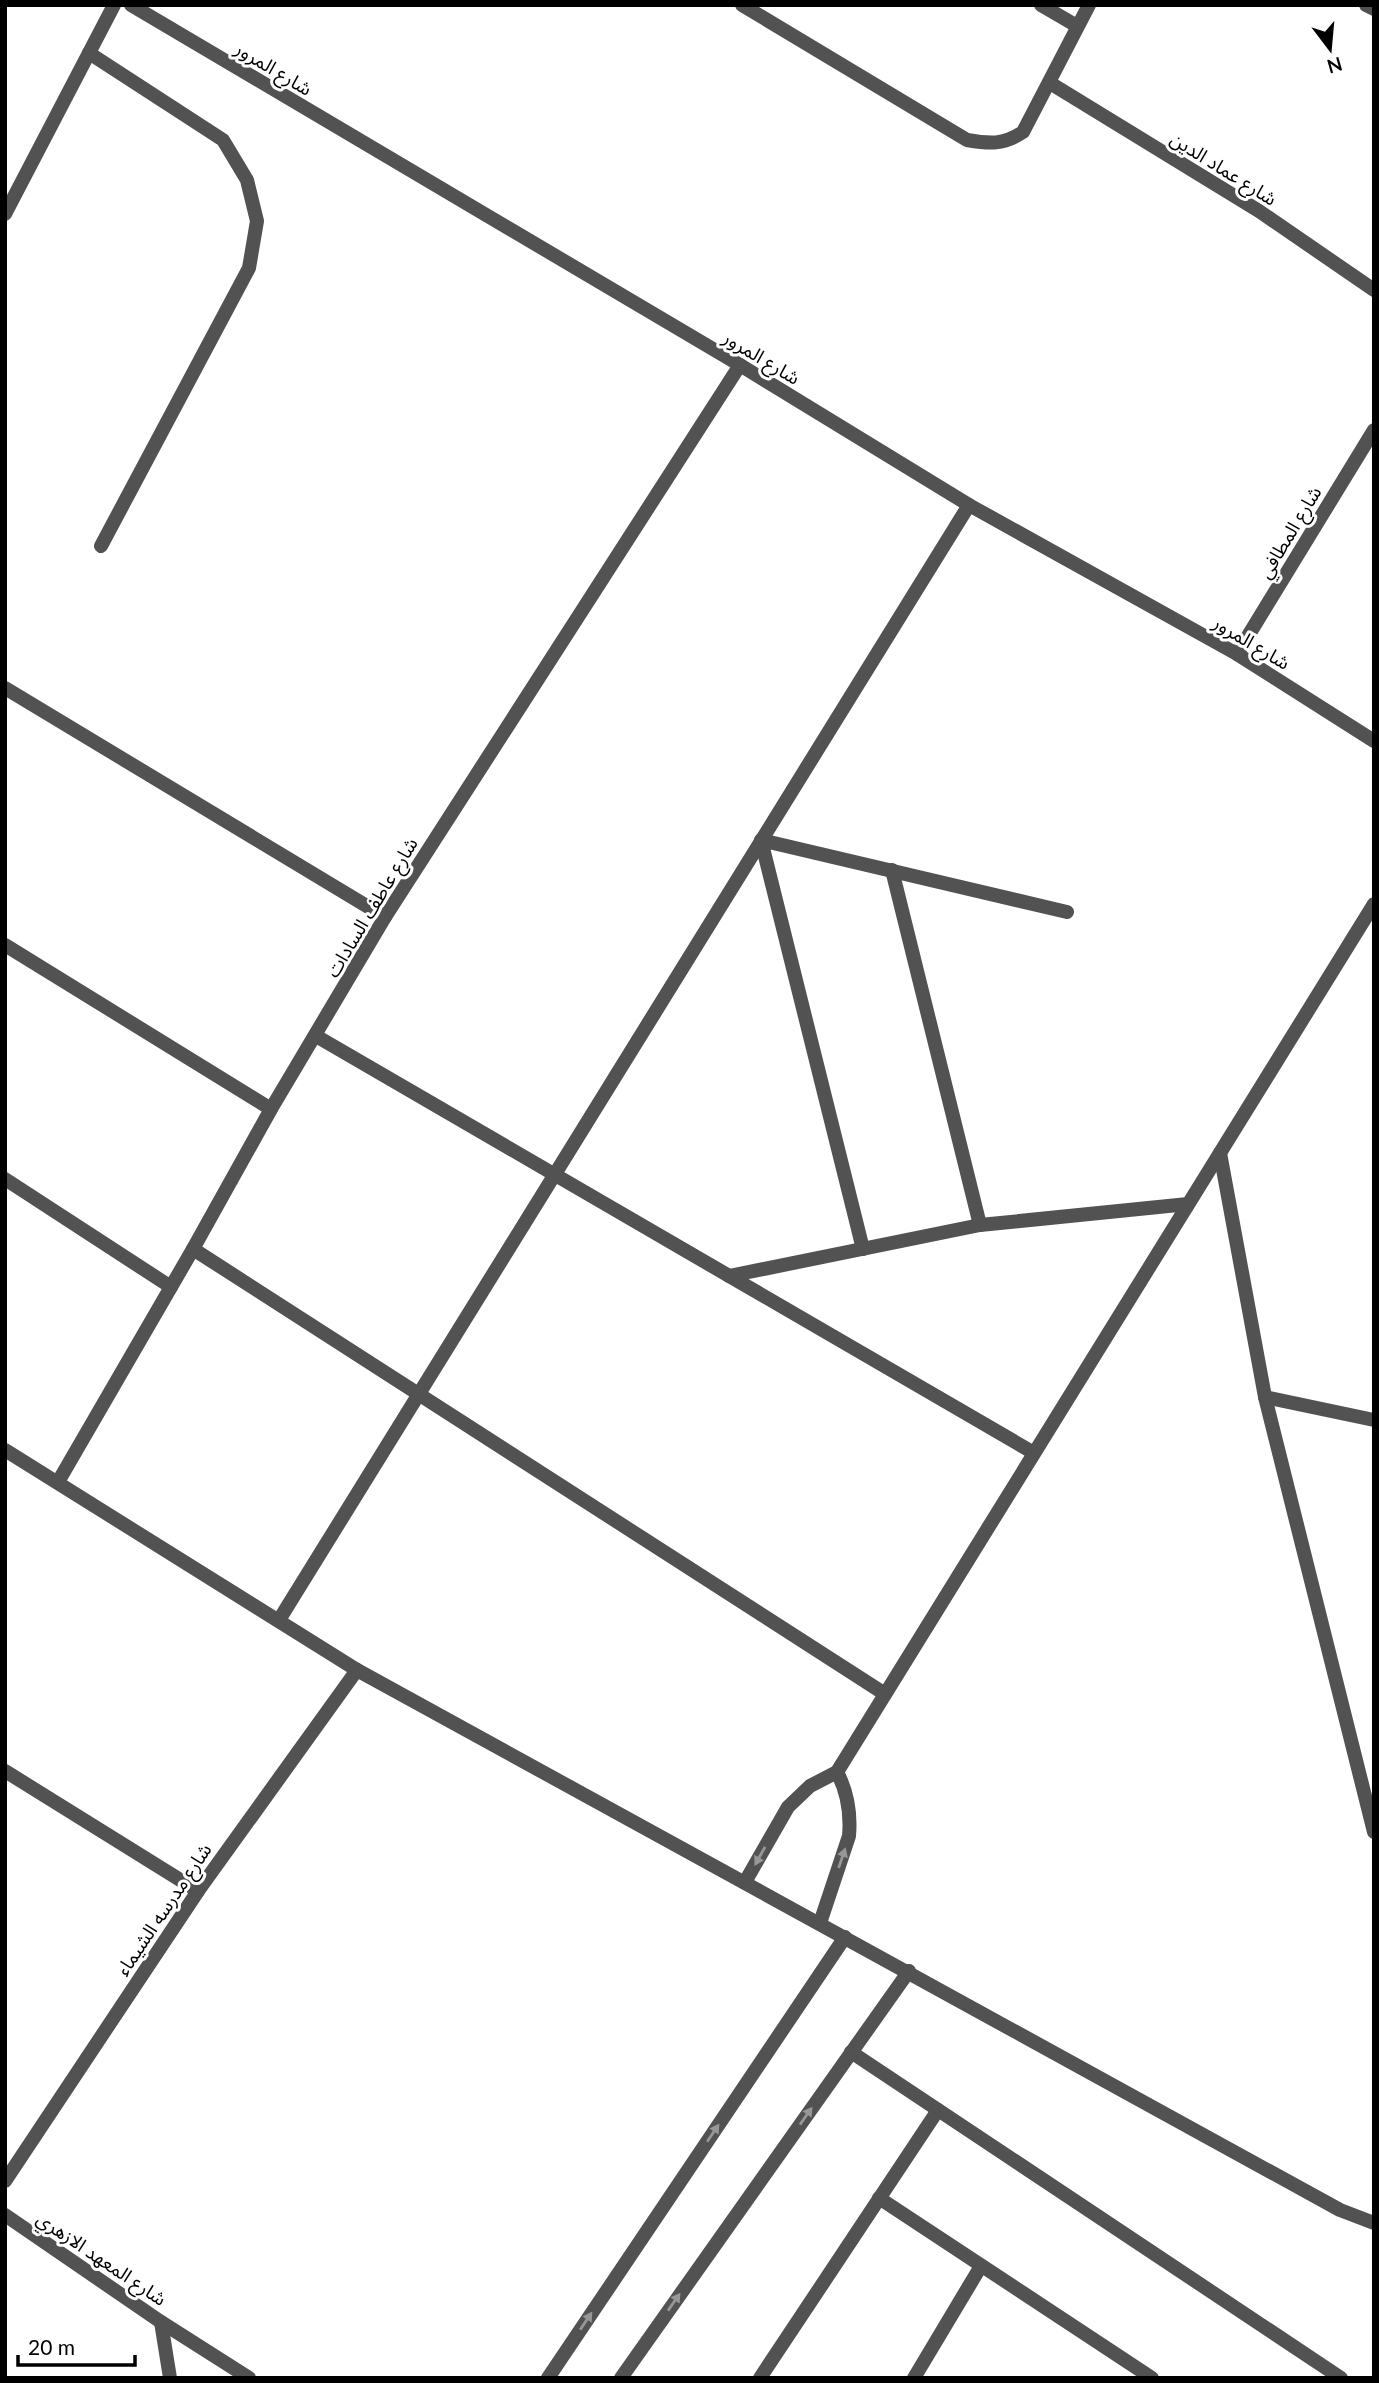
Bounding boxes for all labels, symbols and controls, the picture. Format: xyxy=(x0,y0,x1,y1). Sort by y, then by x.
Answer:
north arrow xyxy=(1295,14,1365,84)
street label: شارع المرور xyxy=(229,36,316,102)
text: N xyxy=(1325,53,1345,79)
street label: شارع عماد الدين xyxy=(1165,126,1281,212)
street label: شارع المرور xyxy=(717,325,804,391)
street label: شارع المطافي xyxy=(1252,482,1329,585)
street label: شارع المرور xyxy=(1207,610,1294,676)
street label: شارع عاطف السادات xyxy=(320,833,424,983)
street label: شارع مدرسه الشيماء xyxy=(110,1839,218,1981)
one-way arrow xyxy=(754,1847,766,1866)
one-way arrow xyxy=(837,1848,848,1869)
one-way arrow xyxy=(799,2107,813,2125)
one-way arrow xyxy=(707,2123,720,2142)
street label: شارع المعهد الازهري xyxy=(30,2206,171,2314)
one-way arrow xyxy=(667,2293,681,2311)
one-way arrow xyxy=(579,2312,593,2330)
scale bar xyxy=(18,2324,135,2368)
text: 20 m xyxy=(28,2334,75,2359)

